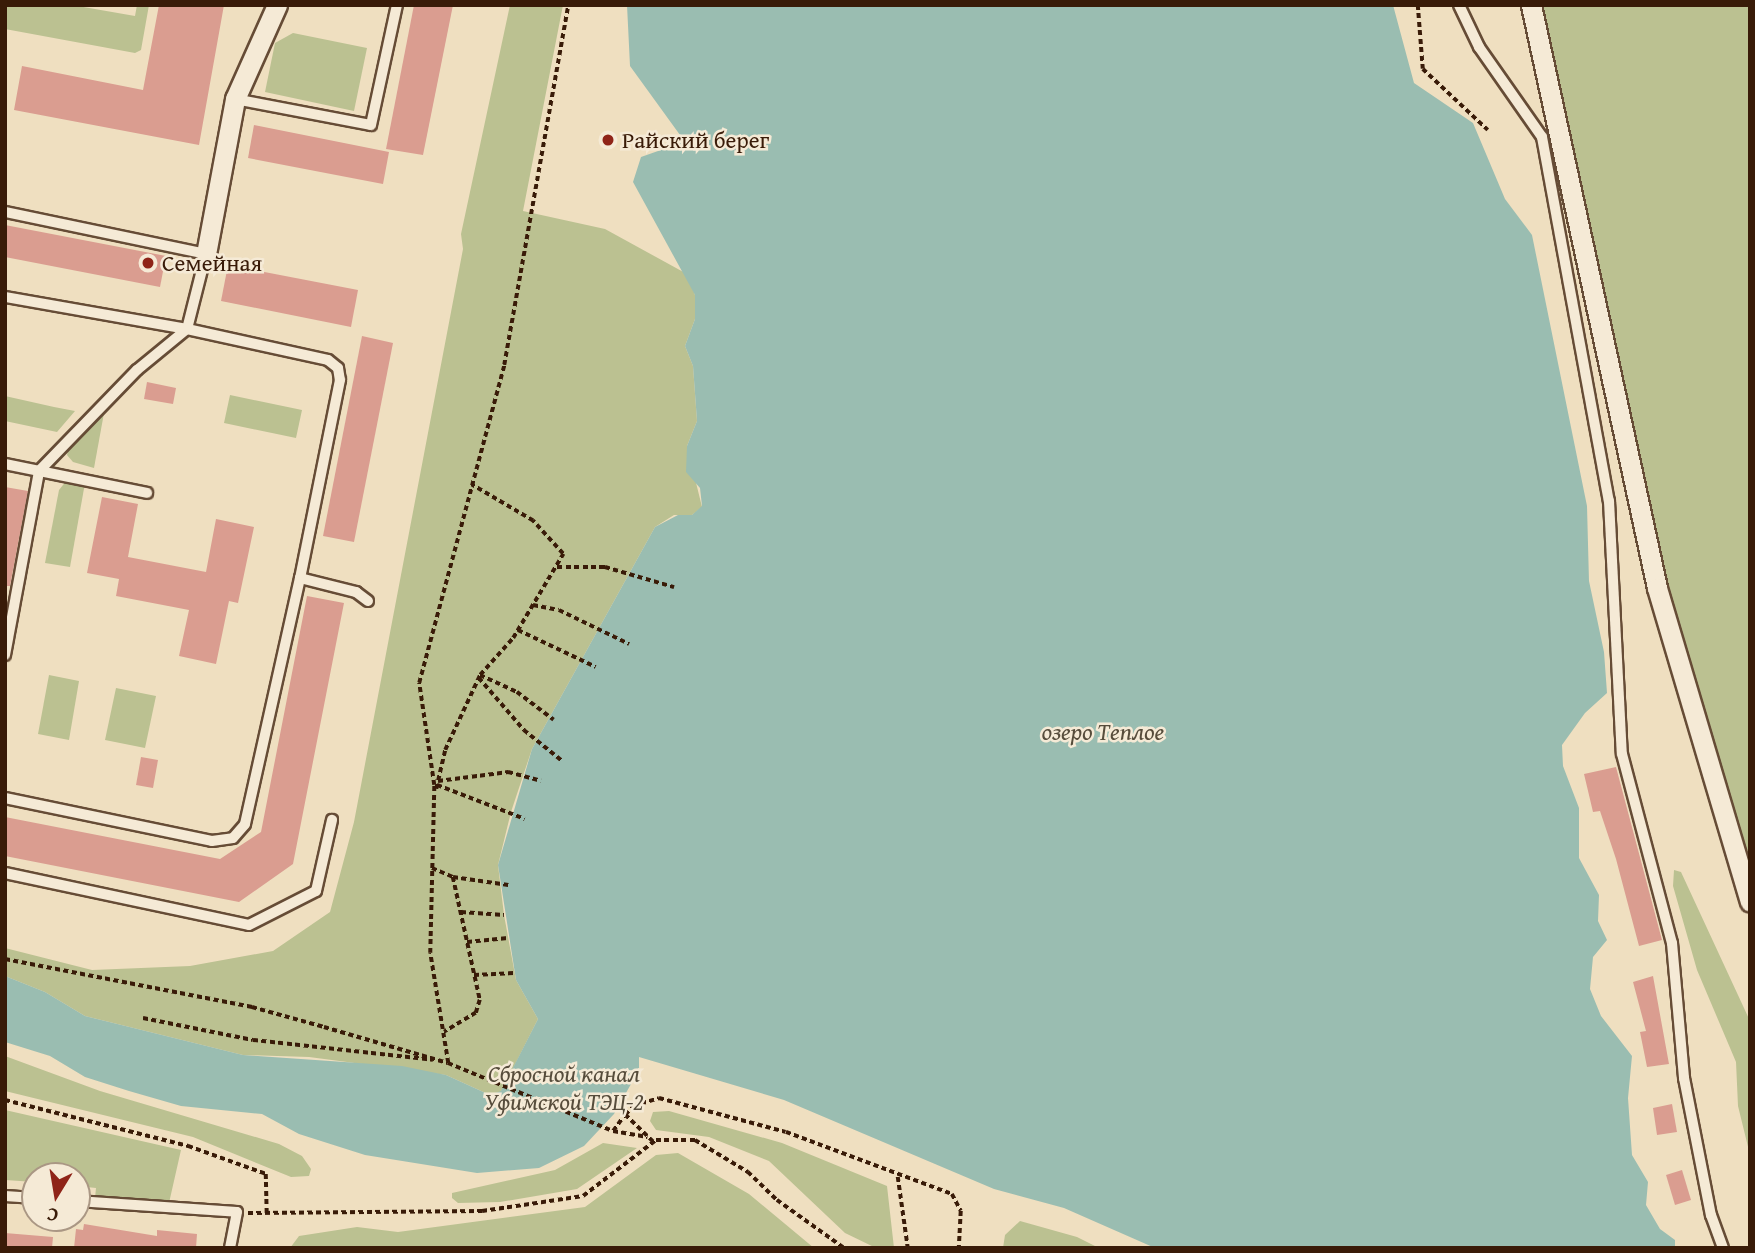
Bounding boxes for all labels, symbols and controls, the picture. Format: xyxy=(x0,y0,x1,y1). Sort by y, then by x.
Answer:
place label: Райский берег xyxy=(622,126,769,154)
marker: Райский берег xyxy=(600,132,616,148)
place label: Семейная xyxy=(162,249,262,277)
marker: Семейная xyxy=(140,255,156,271)
water label: озеро Теплое xyxy=(1042,718,1164,746)
water label: Сбросной канал Уфимской ТЭЦ-2 xyxy=(484,1060,644,1116)
north arrow xyxy=(21,1162,91,1232)
text: С xyxy=(44,1201,60,1230)

